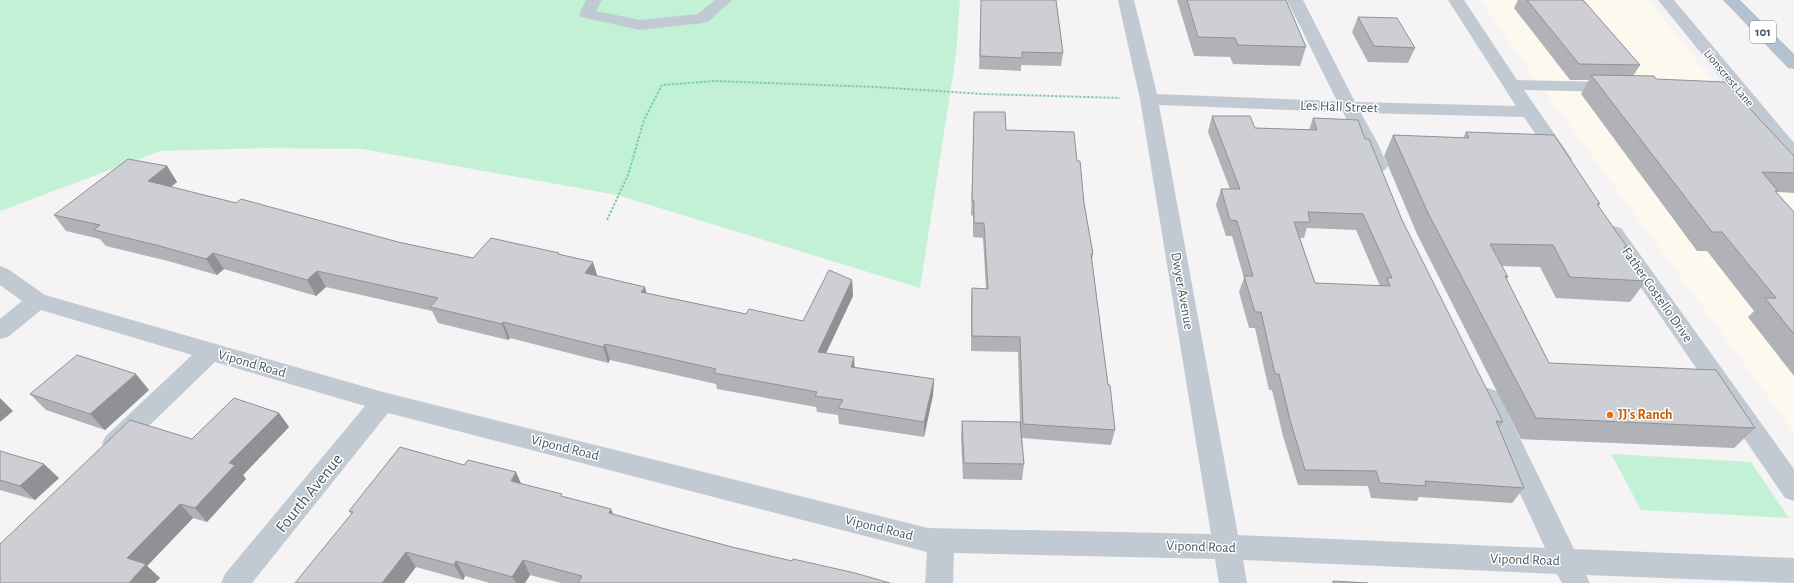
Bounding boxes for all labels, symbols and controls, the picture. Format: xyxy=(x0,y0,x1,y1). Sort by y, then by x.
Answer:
road number: 101 xyxy=(1750,21,1776,43)
street label: Lionscrest Lane xyxy=(1702,47,1756,109)
street label: Les Hall Street xyxy=(1300,99,1379,115)
street label: Father Costello Drive xyxy=(1619,245,1695,345)
street label: Dwyer Avenue xyxy=(1168,251,1196,331)
street label: Vipond Road xyxy=(217,348,287,380)
place label: JJ's Ranch xyxy=(1618,408,1673,422)
marker: JJ's Ranch xyxy=(1605,410,1615,420)
street label: Vipond Road xyxy=(529,433,601,463)
street label: Fourth Avenue xyxy=(272,450,346,536)
street label: Vipond Road xyxy=(843,513,915,543)
street label: Vipond Road xyxy=(1166,539,1236,555)
street label: Vipond Road xyxy=(1490,552,1560,568)

